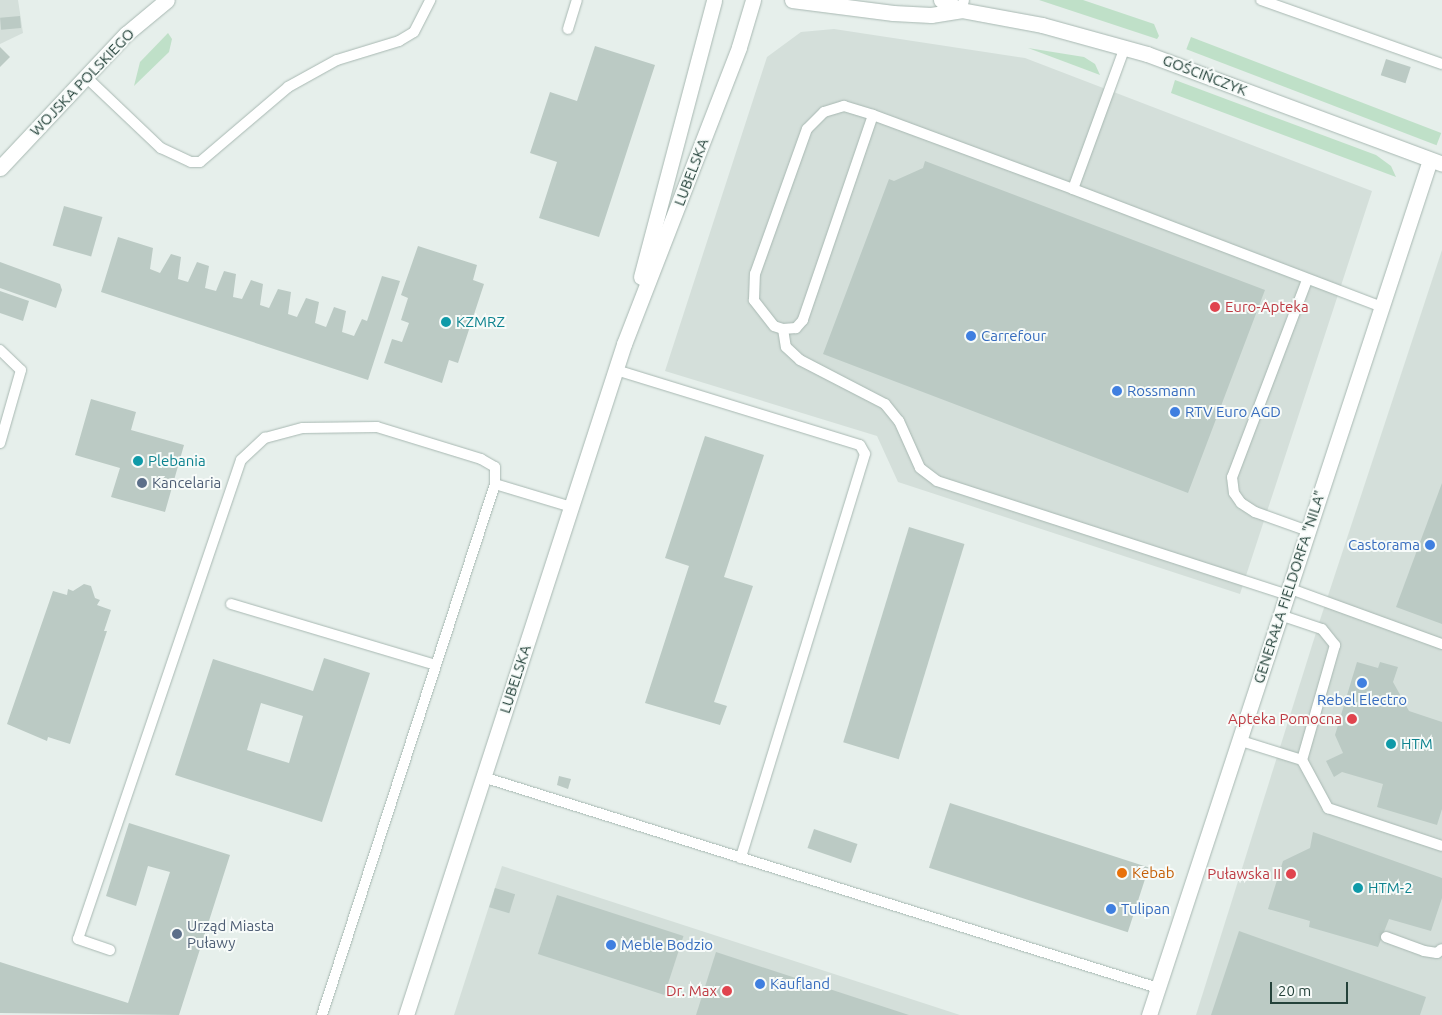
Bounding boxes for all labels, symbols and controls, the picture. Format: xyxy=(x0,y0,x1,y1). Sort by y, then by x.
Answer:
street label: WOJSKA POLSKIEGO xyxy=(26,25,138,139)
street label: GOŚCIŃCZYK xyxy=(1160,51,1250,99)
street label: LUBELSKA xyxy=(670,136,712,208)
place label: Euro-Apteka xyxy=(1225,298,1309,316)
marker: Euro-Apteka xyxy=(1209,301,1221,313)
place label: KZMRZ xyxy=(456,313,505,331)
marker: KZMRZ xyxy=(440,316,452,328)
place label: Carrefour xyxy=(981,327,1046,345)
marker: Carrefour xyxy=(965,330,977,342)
place label: Rossmann xyxy=(1127,382,1196,400)
marker: Rossmann xyxy=(1111,385,1123,397)
place label: RTV Euro AGD xyxy=(1185,403,1281,421)
marker: RTV Euro AGD xyxy=(1169,406,1181,418)
place label: Plebania xyxy=(148,452,206,470)
marker: Plebania xyxy=(132,455,144,467)
place label: Kancelaria xyxy=(152,474,221,492)
marker: Kancelaria xyxy=(136,477,148,489)
street label: GENERAŁA FIELDORFA "NILA" xyxy=(1249,488,1329,686)
place label: Castorama xyxy=(1348,536,1420,554)
marker: Castorama xyxy=(1424,539,1436,551)
street label: LUBELSKA xyxy=(496,643,534,715)
marker: Rebel Electro xyxy=(1356,677,1368,689)
place label: Rebel Electro xyxy=(1317,691,1407,709)
place label: Apteka Pomocna xyxy=(1228,710,1342,728)
marker: Apteka Pomocna xyxy=(1346,713,1358,725)
place label: HTM xyxy=(1401,735,1433,753)
marker: HTM xyxy=(1385,738,1397,750)
place label: Kebab xyxy=(1132,864,1174,882)
place label: Puławska II xyxy=(1207,865,1281,883)
marker: Kebab xyxy=(1116,867,1128,879)
marker: Puławska II xyxy=(1285,868,1297,880)
place label: HTM-2 xyxy=(1368,879,1413,897)
marker: HTM-2 xyxy=(1352,882,1364,894)
place label: Tulipan xyxy=(1121,900,1170,918)
marker: Tulipan xyxy=(1105,903,1117,915)
place label: Urząd Miasta Puławy xyxy=(187,916,274,951)
marker: Urząd Miasta Puławy xyxy=(171,928,183,940)
place label: Meble Bodzio xyxy=(621,936,713,954)
marker: Meble Bodzio xyxy=(605,939,617,951)
scale bar xyxy=(1272,972,1350,1004)
place label: Kaufland xyxy=(770,975,830,993)
marker: Kaufland xyxy=(754,978,766,990)
place label: Dr. Max xyxy=(666,982,717,1000)
text: 20 m xyxy=(1278,982,1311,999)
marker: Dr. Max xyxy=(721,985,733,997)

